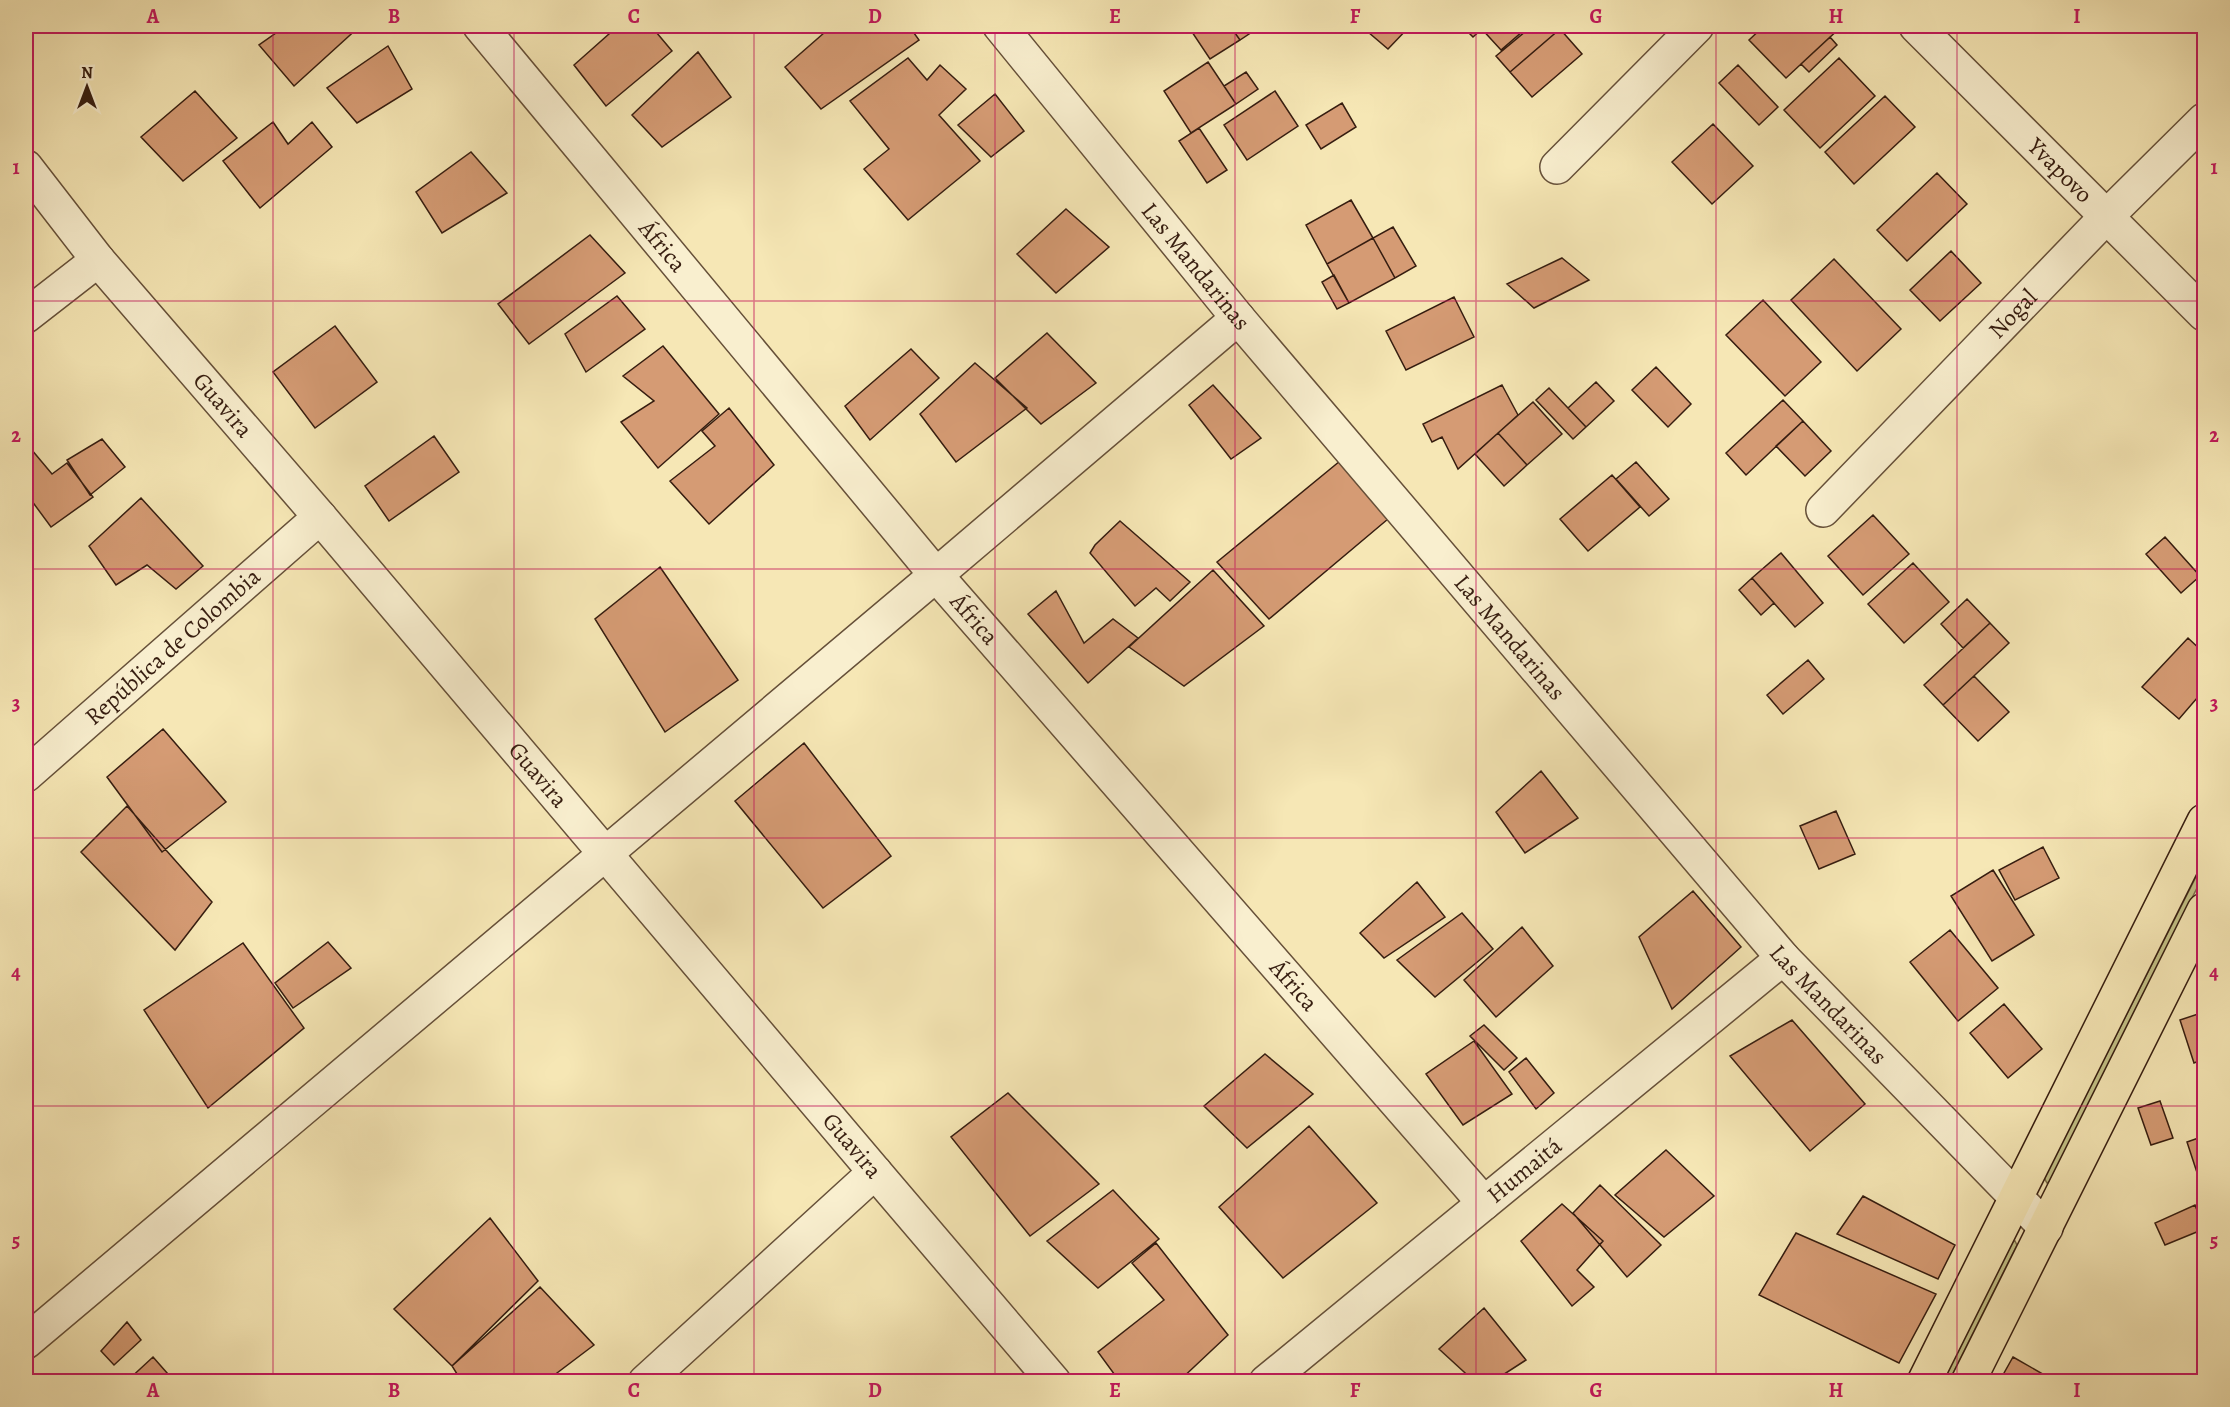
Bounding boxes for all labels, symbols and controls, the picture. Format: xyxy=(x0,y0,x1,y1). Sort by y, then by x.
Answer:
text: A xyxy=(146,3,160,30)
text: B xyxy=(388,3,400,30)
text: C xyxy=(628,3,640,30)
text: D xyxy=(868,3,882,30)
text: E xyxy=(1109,3,1121,30)
text: F xyxy=(1350,3,1361,30)
text: G xyxy=(1589,3,1603,30)
text: H xyxy=(1829,3,1844,30)
text: I xyxy=(2073,3,2081,30)
north arrow xyxy=(57,57,117,117)
text: N xyxy=(81,62,93,84)
street label: Yvapovo xyxy=(2020,130,2100,210)
text: 1 xyxy=(12,154,20,181)
text: 1 xyxy=(2210,154,2218,181)
street label: Las Mandarinas xyxy=(1134,196,1258,337)
street label: África xyxy=(631,212,694,280)
street label: Nogal xyxy=(1981,282,2044,345)
street label: Guavira xyxy=(186,365,261,445)
text: 2 xyxy=(11,422,21,449)
text: 2 xyxy=(2209,422,2219,449)
street label: República de Colombia xyxy=(78,560,268,732)
street label: Las Mandarinas xyxy=(1447,567,1573,707)
street label: África xyxy=(942,585,1006,652)
text: 3 xyxy=(12,690,20,717)
text: 3 xyxy=(2210,690,2218,717)
street label: Guavira xyxy=(501,735,576,815)
street label: Las Mandarinas xyxy=(1762,937,1894,1071)
street label: África xyxy=(1262,952,1326,1019)
text: 4 xyxy=(11,959,21,986)
text: 4 xyxy=(2209,959,2219,986)
street label: Guavira xyxy=(815,1106,890,1186)
street label: Humaitá xyxy=(1480,1129,1569,1211)
text: 5 xyxy=(12,1227,20,1254)
text: 5 xyxy=(2210,1227,2218,1254)
text: A xyxy=(146,1377,160,1404)
text: B xyxy=(388,1377,400,1404)
text: C xyxy=(628,1377,640,1404)
text: D xyxy=(868,1377,882,1404)
text: E xyxy=(1109,1377,1121,1404)
text: F xyxy=(1350,1377,1361,1404)
text: G xyxy=(1589,1377,1603,1404)
text: H xyxy=(1829,1377,1844,1404)
text: I xyxy=(2073,1377,2081,1404)

